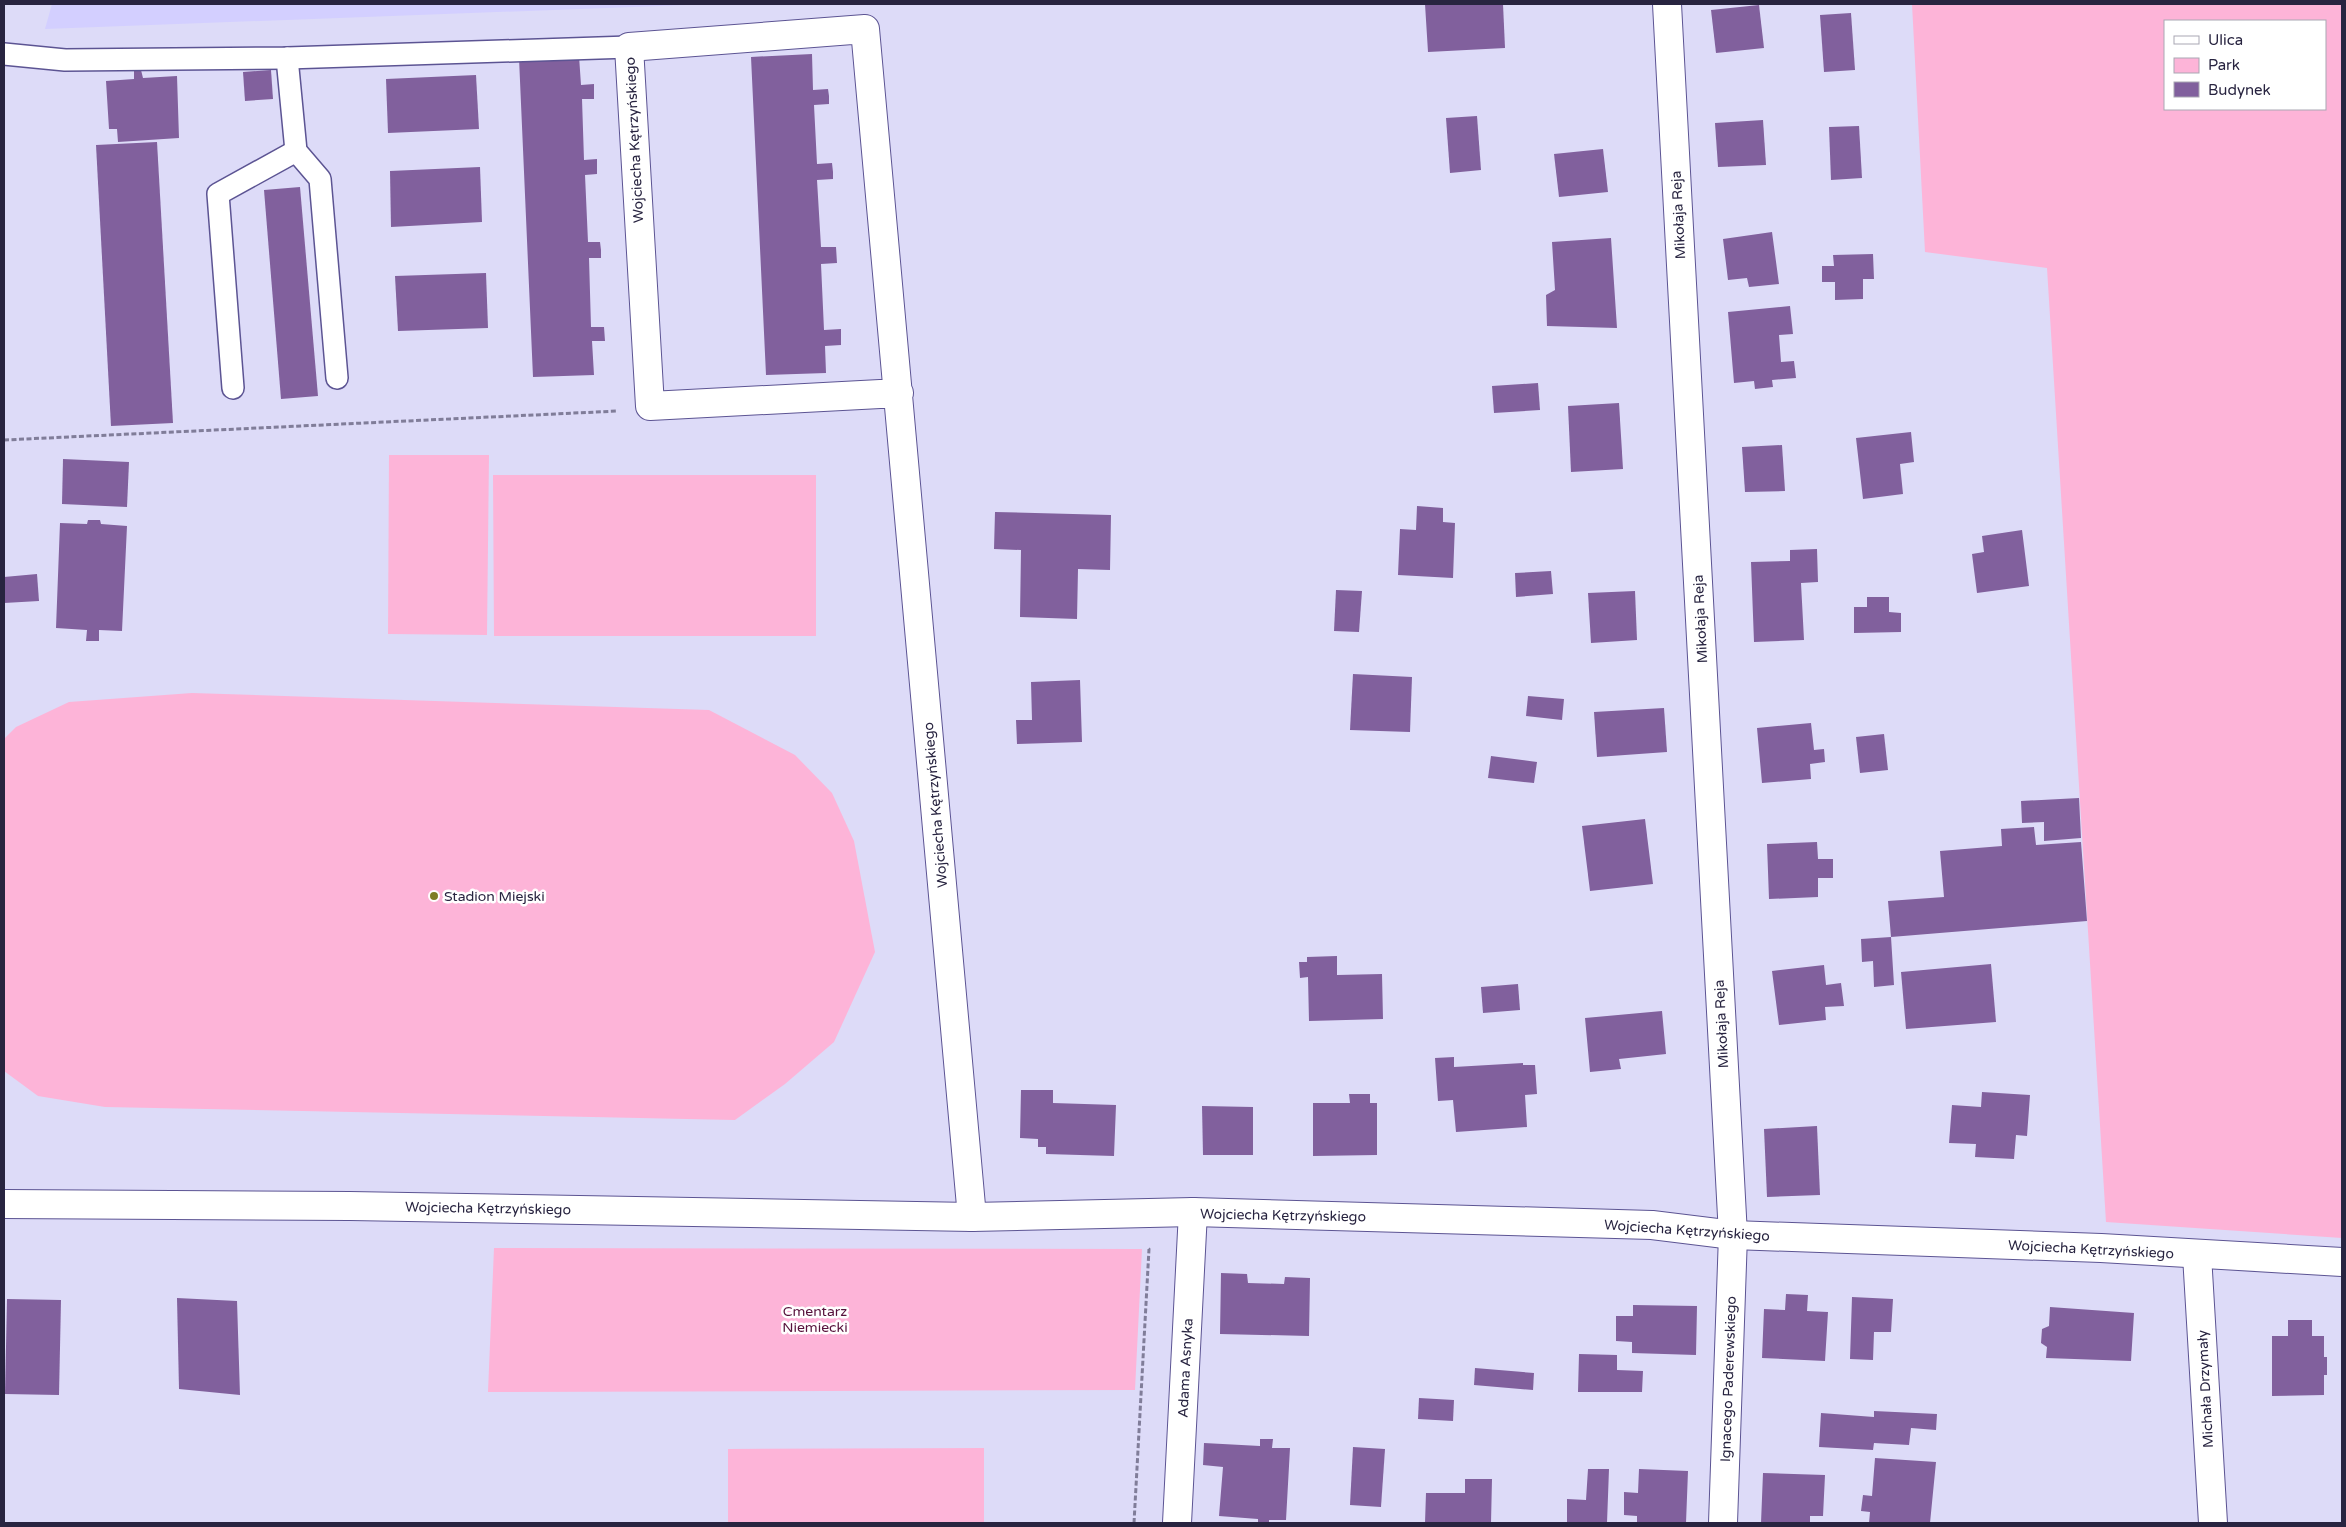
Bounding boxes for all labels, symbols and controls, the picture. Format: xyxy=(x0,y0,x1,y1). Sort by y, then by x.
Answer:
legend xyxy=(2164,20,2326,110)
text: Ulica xyxy=(2208,31,2243,49)
text: Park xyxy=(2208,56,2240,74)
street label: Wojciecha Kętrzyńskiego xyxy=(622,57,647,223)
text: Budynek xyxy=(2208,81,2271,99)
street label: Mikołaja Reja xyxy=(1668,170,1689,260)
street label: Mikołaja Reja xyxy=(1690,574,1711,664)
street label: Wojciecha Kętrzyńskiego xyxy=(920,721,951,888)
place label: Stadion Miejski xyxy=(444,888,545,905)
marker: Stadion Miejski xyxy=(428,890,440,902)
street label: Mikołaja Reja xyxy=(1711,979,1732,1069)
street label: Wojciecha Kętrzyńskiego xyxy=(405,1199,571,1218)
street label: Wojciecha Kętrzyńskiego xyxy=(1200,1206,1366,1225)
street label: Wojciecha Kętrzyńskiego xyxy=(1604,1216,1770,1245)
street label: Wojciecha Kętrzyńskiego xyxy=(2008,1237,2174,1262)
street label: Ignacego Paderewskiego xyxy=(1717,1296,1740,1462)
park label: Cmentarz Niemiecki xyxy=(782,1303,848,1336)
street label: Adama Asnyka xyxy=(1174,1318,1197,1418)
street label: Michała Drzymały xyxy=(2194,1329,2217,1448)

